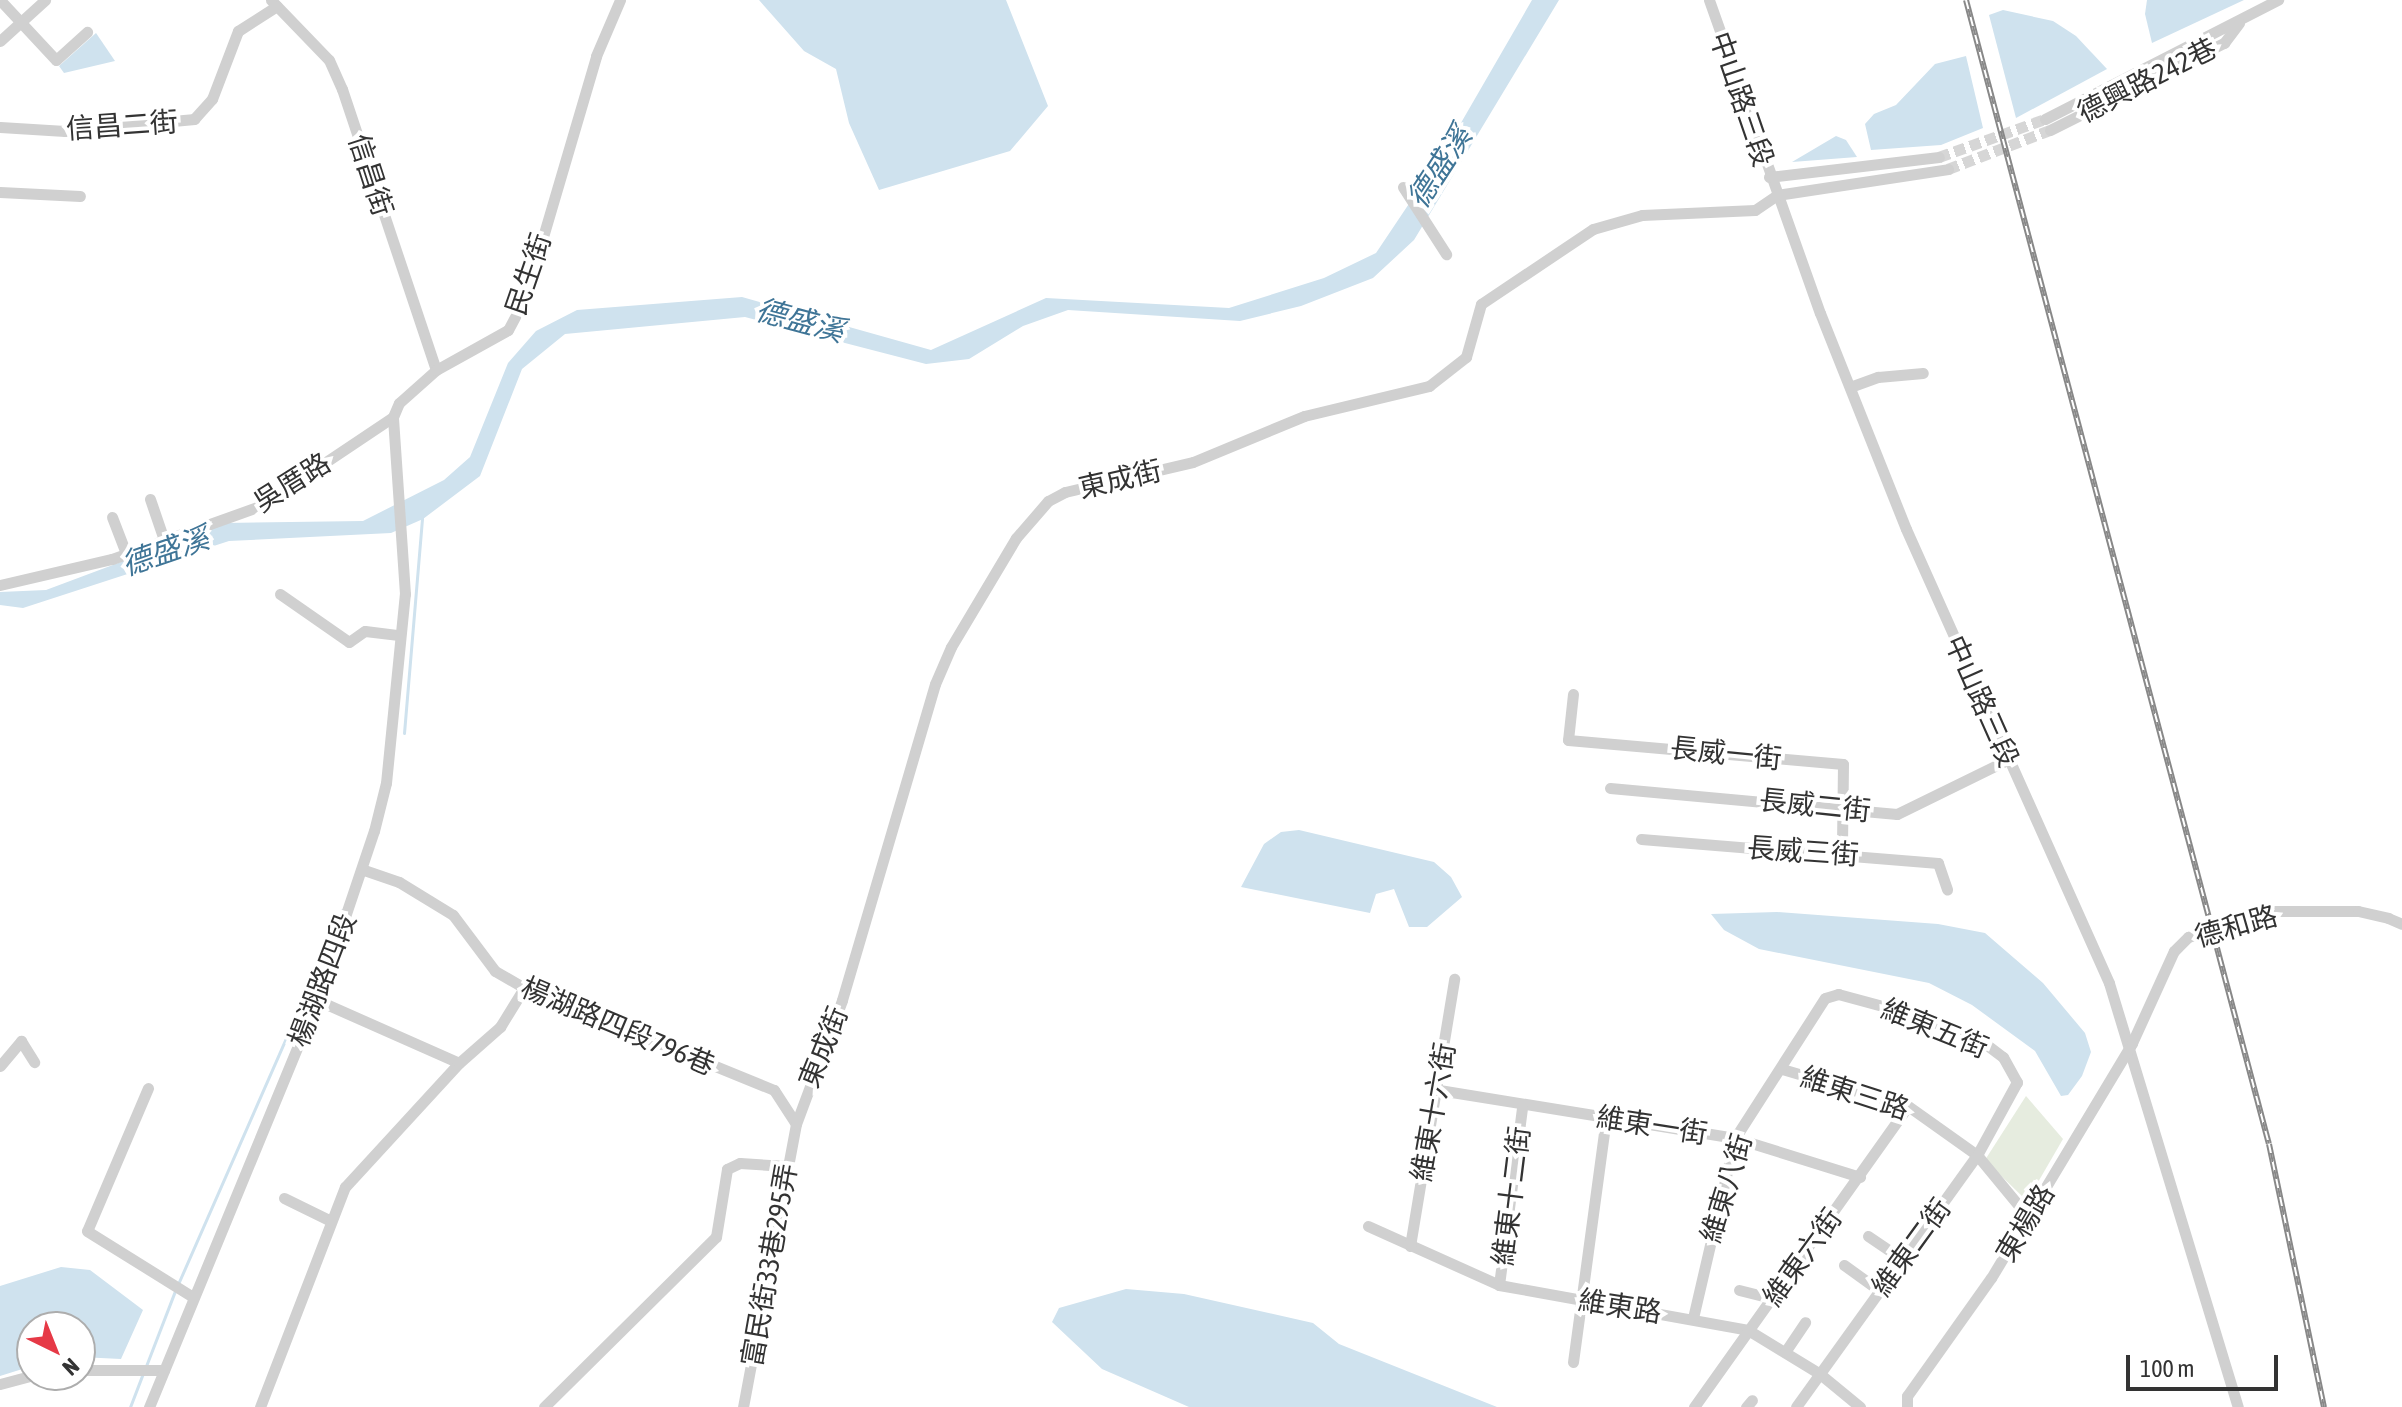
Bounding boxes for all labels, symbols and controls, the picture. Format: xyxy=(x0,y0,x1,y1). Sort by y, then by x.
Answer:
street label: 中山路三段 xyxy=(1703,27,1781,171)
street label: 德興路242巷 xyxy=(2072,31,2222,129)
street label: 信昌二街 xyxy=(65,104,179,146)
water label: 德盛溪 xyxy=(1399,119,1479,215)
street label: 信昌街 xyxy=(342,130,400,220)
street label: 民生街 xyxy=(498,229,558,319)
water label: 德盛溪 xyxy=(752,291,848,349)
street label: 吳厝路 xyxy=(247,445,337,519)
street label: 東成街 xyxy=(1075,453,1165,505)
water label: 德盛溪 xyxy=(117,519,213,583)
street label: 中山路三段 xyxy=(1938,630,2026,772)
street label: 長威一街 xyxy=(1669,730,1783,776)
street label: 長威二街 xyxy=(1758,782,1872,828)
street label: 長威三街 xyxy=(1746,830,1860,872)
street label: 德和路 xyxy=(2191,898,2281,954)
street label: 楊湖路四段 xyxy=(281,909,363,1051)
street label: 楊湖路四段796巷 xyxy=(516,970,720,1082)
street label: 維東五街 xyxy=(1877,991,1993,1065)
street label: 東成街 xyxy=(792,1002,854,1092)
street label: 維東十六街 xyxy=(1404,1040,1462,1184)
street label: 維東三路 xyxy=(1797,1060,1913,1126)
street label: 維東一街 xyxy=(1594,1100,1710,1150)
street label: 維東十二街 xyxy=(1486,1124,1536,1268)
street label: 維東八街 xyxy=(1694,1130,1758,1246)
street label: 富民街33巷295弄 xyxy=(735,1161,803,1369)
street label: 東楊路 xyxy=(1989,1178,2061,1268)
street label: 維東二街 xyxy=(1864,1192,1958,1302)
street label: 維東六街 xyxy=(1755,1202,1849,1312)
street label: 維東路 xyxy=(1576,1283,1664,1329)
north arrow xyxy=(16,1311,96,1391)
scale bar xyxy=(2130,1339,2282,1389)
text: N xyxy=(57,1353,85,1381)
text: 100 m xyxy=(2140,1355,2194,1382)

